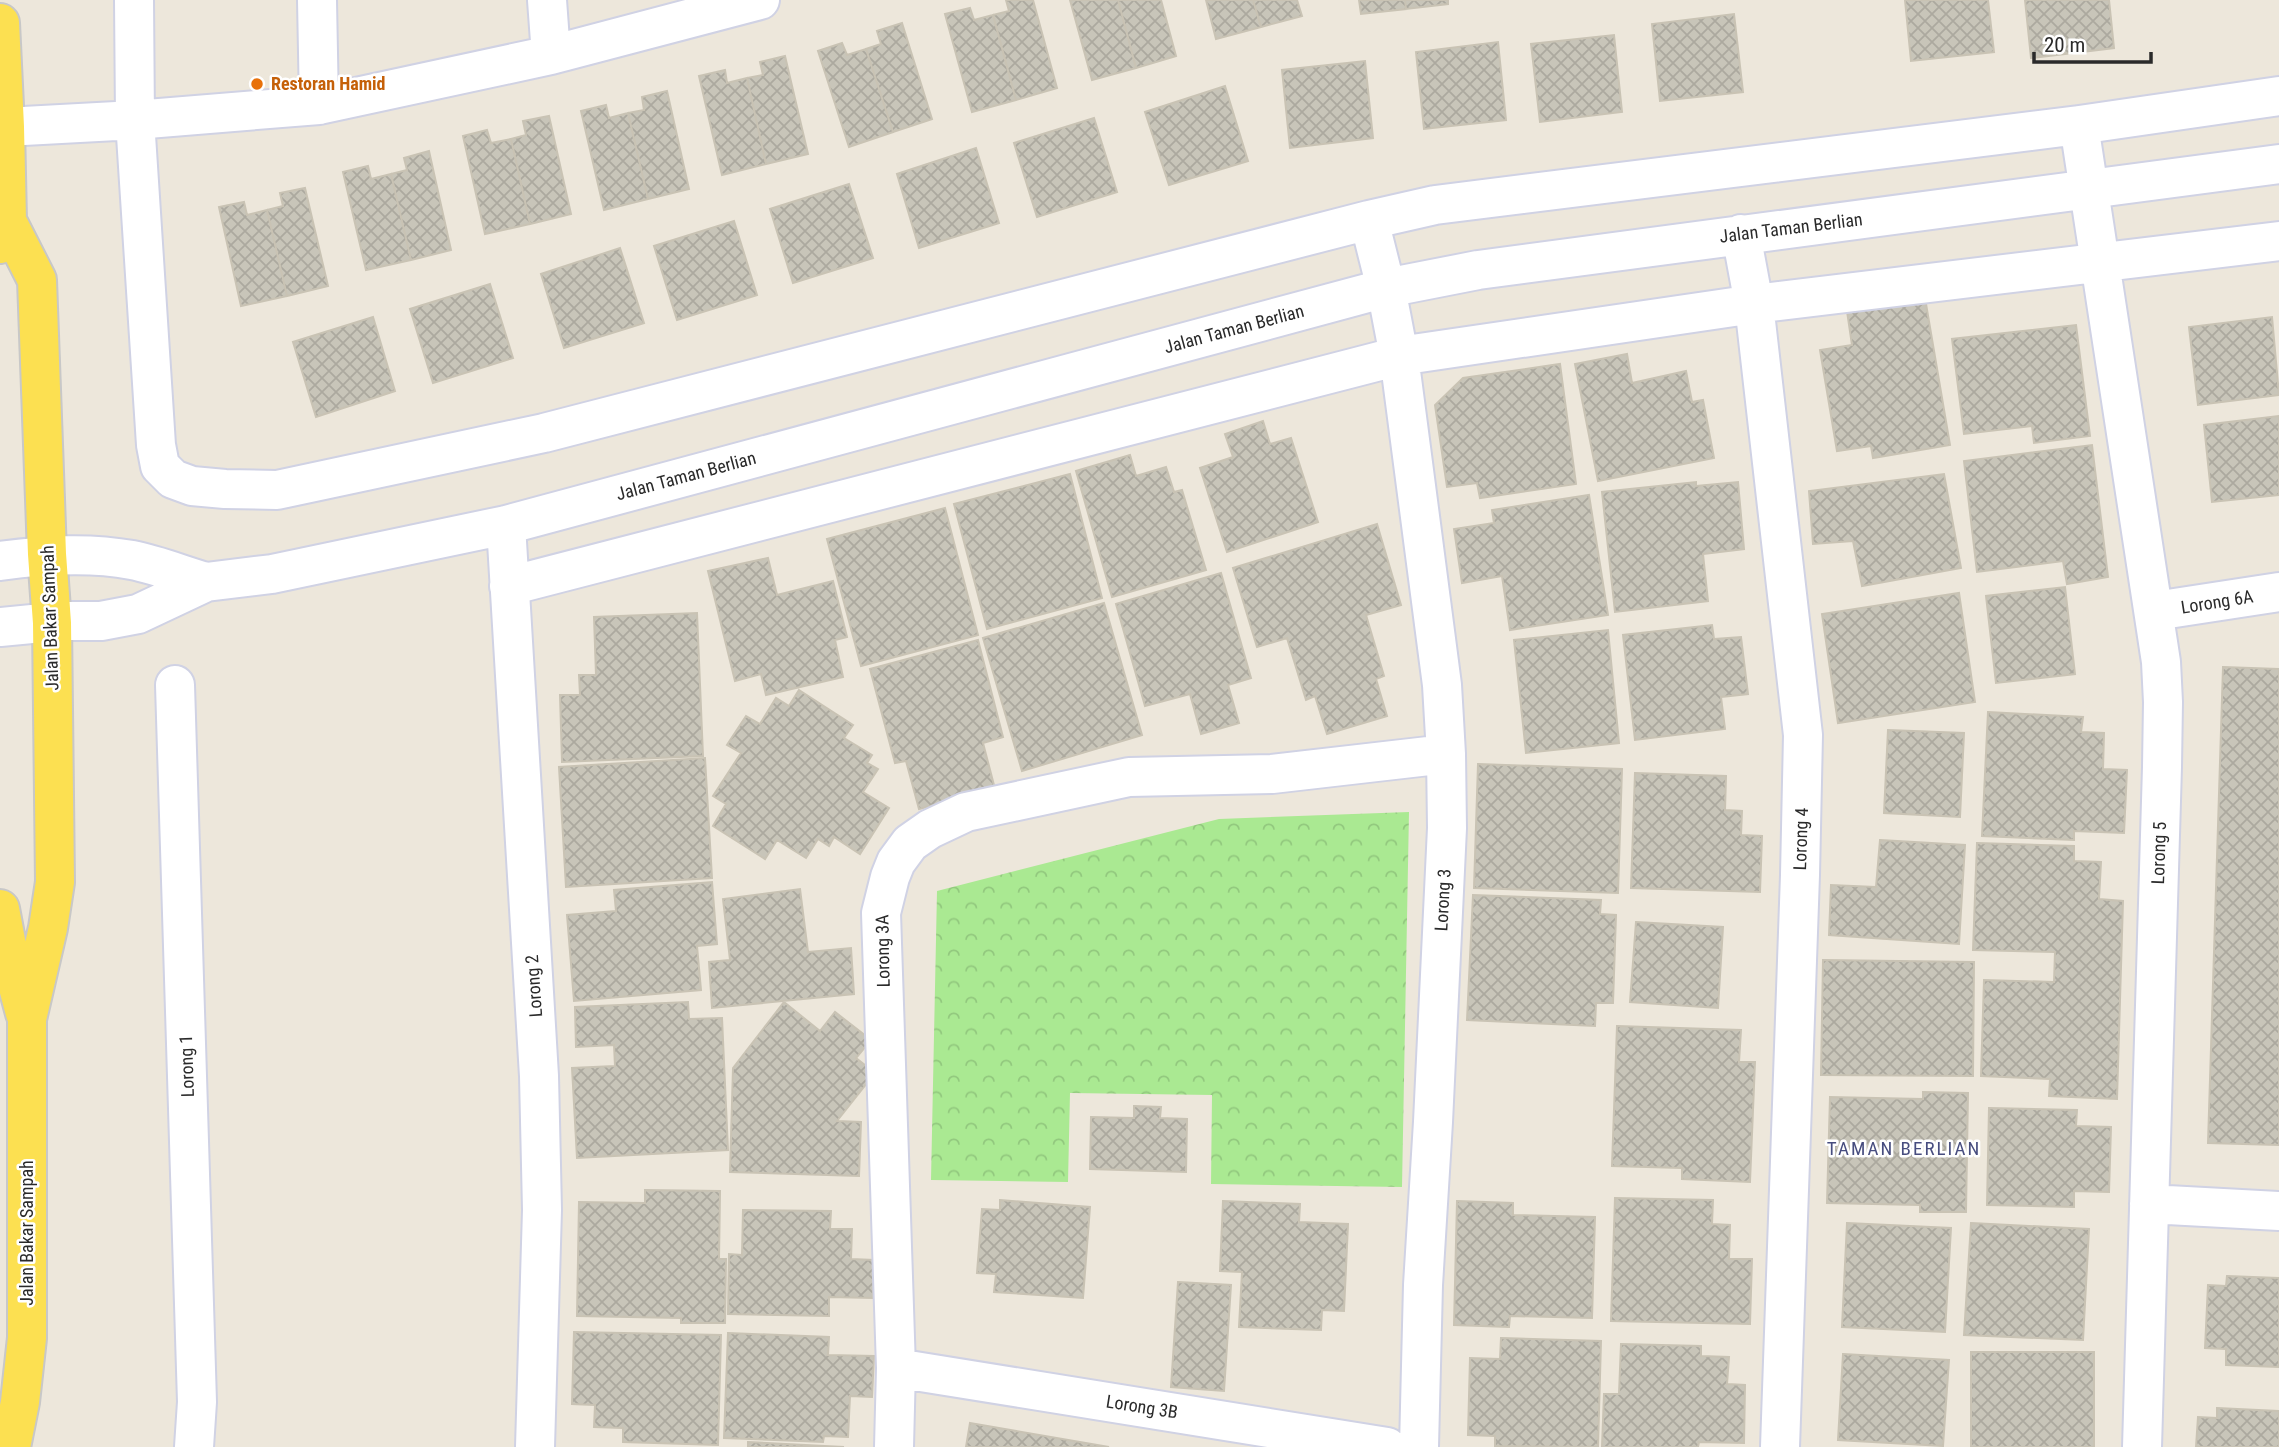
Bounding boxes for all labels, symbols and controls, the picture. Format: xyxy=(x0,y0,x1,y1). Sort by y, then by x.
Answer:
scale bar xyxy=(2034,21,2151,65)
text: 20 m xyxy=(2044,33,2085,57)
place label: Restoran Hamid xyxy=(271,73,385,94)
marker: Restoran Hamid xyxy=(249,76,265,92)
street label: Jalan Taman Berlian xyxy=(1718,208,1864,247)
street label: Jalan Taman Berlian xyxy=(1162,300,1306,357)
street label: Jalan Taman Berlian xyxy=(614,447,758,504)
street label: Jalan Bakar Sampah xyxy=(36,545,63,691)
street label: Lorong 6A xyxy=(2179,585,2255,618)
street label: Lorong 4 xyxy=(1789,807,1812,871)
street label: Lorong 5 xyxy=(2147,821,2170,885)
street label: Lorong 3 xyxy=(1430,868,1455,932)
street label: Lorong 3A xyxy=(871,914,894,988)
street label: Lorong 2 xyxy=(521,954,546,1018)
street label: Lorong 1 xyxy=(175,1034,198,1098)
district label: TAMAN BERLIAN xyxy=(1827,1137,1981,1160)
street label: Jalan Bakar Sampah xyxy=(16,1160,37,1306)
street label: Lorong 3B xyxy=(1105,1390,1179,1423)

